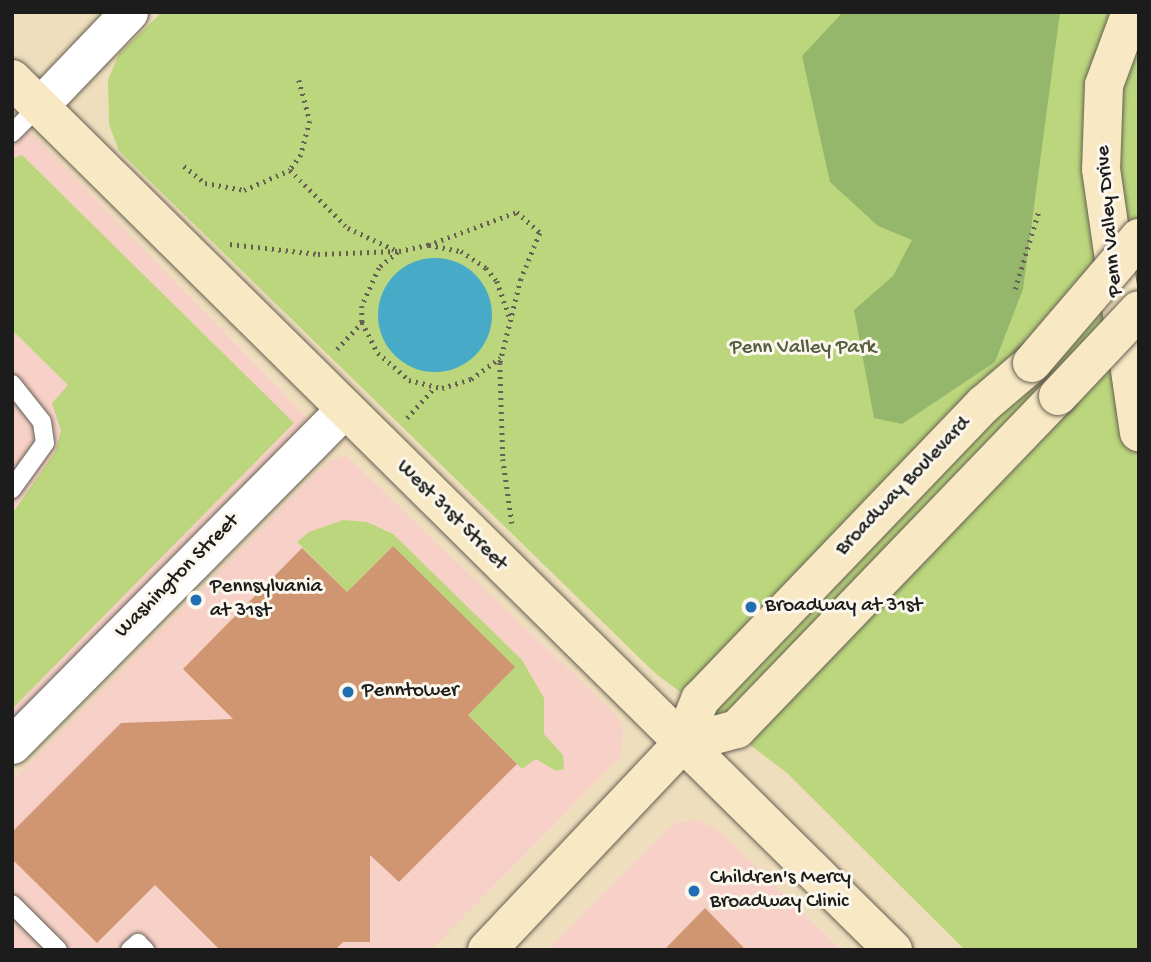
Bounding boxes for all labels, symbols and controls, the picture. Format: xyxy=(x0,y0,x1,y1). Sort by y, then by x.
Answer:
street label: Penn Valley Drive xyxy=(1092,144,1130,298)
park label: Penn Valley Park xyxy=(730,336,876,362)
street label: Broadway Boulevard xyxy=(831,412,977,562)
street label: West 31st Street xyxy=(390,455,512,577)
street label: Washington Street xyxy=(111,510,245,644)
place label: Pennsylvania at 31st xyxy=(210,575,322,625)
marker: Pennsylvania at 31st xyxy=(188,592,204,608)
place label: Broadway at 31st xyxy=(765,594,922,620)
marker: Broadway at 31st xyxy=(743,599,759,615)
place label: Penntower xyxy=(362,679,458,705)
marker: Penntower xyxy=(340,684,356,700)
place label: Children's Mercy Broadway Clinic xyxy=(710,866,851,916)
marker: Children's Mercy Broadway Clinic xyxy=(684,881,704,901)

